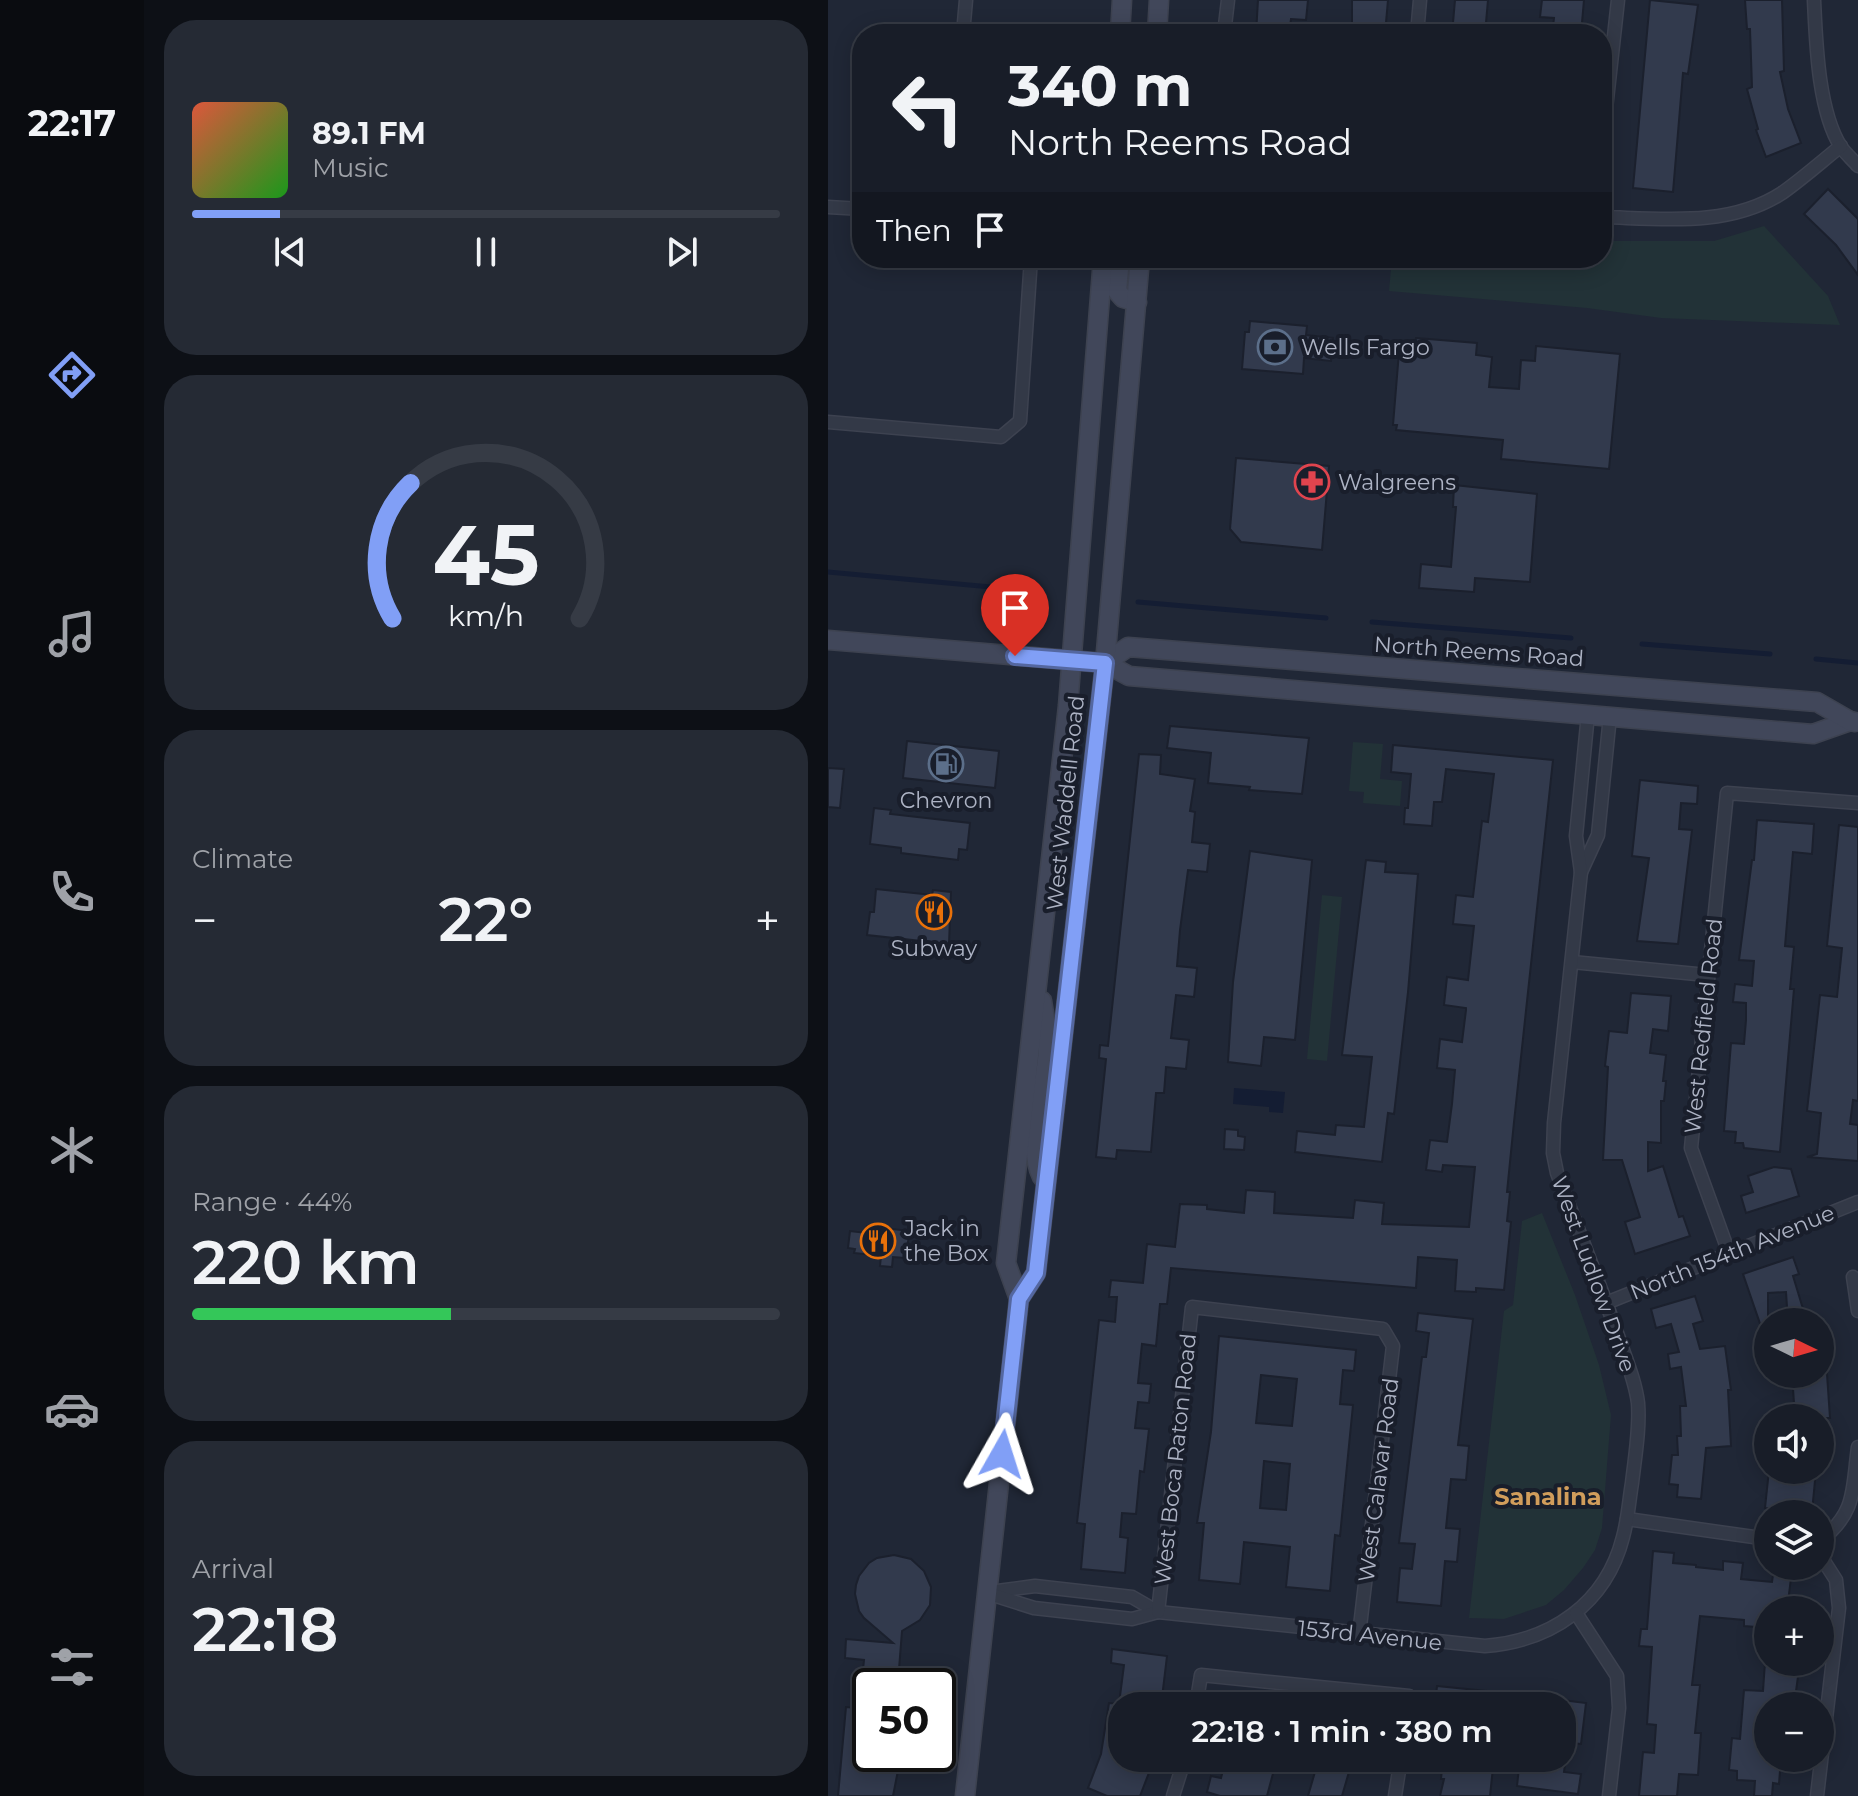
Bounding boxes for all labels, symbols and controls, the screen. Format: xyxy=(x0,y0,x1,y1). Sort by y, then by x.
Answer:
text: 340 m xyxy=(1008,52,1192,120)
icon: left xyxy=(876,56,980,160)
text: 22:17 xyxy=(28,101,116,145)
text: 89.1 FM xyxy=(312,115,426,152)
text: North Reems Road xyxy=(1008,120,1352,164)
text: Music xyxy=(312,152,389,184)
icon: arrive xyxy=(968,208,1012,252)
text: Then xyxy=(876,212,952,249)
icon: previous xyxy=(268,230,312,274)
icon: pause xyxy=(464,230,508,274)
icon: next xyxy=(660,230,704,274)
bank icon: Wells Fargo xyxy=(1256,328,1294,366)
place label: Wells Fargo xyxy=(1301,334,1430,361)
icon: directions xyxy=(44,347,100,403)
pharmacy icon: Walgreens xyxy=(1293,463,1331,501)
place label: Walgreens xyxy=(1338,469,1456,496)
text: 45 xyxy=(433,503,539,605)
pin xyxy=(981,574,1049,656)
icon: arrive xyxy=(993,586,1037,630)
text: km/h xyxy=(448,598,524,633)
icon: music xyxy=(44,606,100,662)
street label: North Reems Road xyxy=(1373,631,1585,672)
street label: West Waddell Road xyxy=(1041,694,1090,912)
fuel station icon: Chevron xyxy=(927,745,965,783)
place label: Chevron xyxy=(900,787,992,814)
text: Climate xyxy=(192,843,293,875)
icon: phone xyxy=(44,864,100,920)
text: 22° xyxy=(439,883,533,956)
text: − xyxy=(192,893,217,947)
text: + xyxy=(755,893,780,947)
restaurant icon: Subway xyxy=(915,893,953,931)
street label: West Redfield Road xyxy=(1679,917,1728,1135)
place label: Subway xyxy=(891,935,977,962)
icon: climate xyxy=(44,1122,100,1178)
street label: West Ludlow Drive xyxy=(1546,1173,1642,1376)
text: Range · 44% xyxy=(192,1186,352,1218)
street label: North 154th Avenue xyxy=(1626,1199,1838,1306)
place label: Jack in the Box xyxy=(903,1215,989,1267)
restaurant icon: Jack in the Box xyxy=(859,1222,897,1260)
text: 220 km xyxy=(192,1226,420,1299)
north arrow xyxy=(1754,1308,1834,1388)
map controls xyxy=(1754,1308,1834,1772)
street label: West Boca Raton Road xyxy=(1149,1332,1202,1586)
street label: West Calavar Road xyxy=(1353,1376,1404,1584)
icon: car xyxy=(44,1381,100,1437)
button: sound xyxy=(1754,1404,1834,1484)
position arrow xyxy=(960,1412,1044,1496)
district label: Sanalina xyxy=(1494,1482,1602,1511)
button: layers xyxy=(1754,1500,1834,1580)
text: Arrival xyxy=(192,1553,274,1585)
text: 22:18 xyxy=(192,1593,338,1666)
button: + xyxy=(1754,1596,1834,1676)
street label: 153rd Avenue xyxy=(1296,1614,1443,1656)
icon: filters xyxy=(44,1639,100,1695)
speed limit sign: 50 xyxy=(852,1668,956,1772)
button: − xyxy=(1754,1692,1834,1772)
text: 22:18 · 1 min · 380 m xyxy=(1192,1713,1493,1750)

